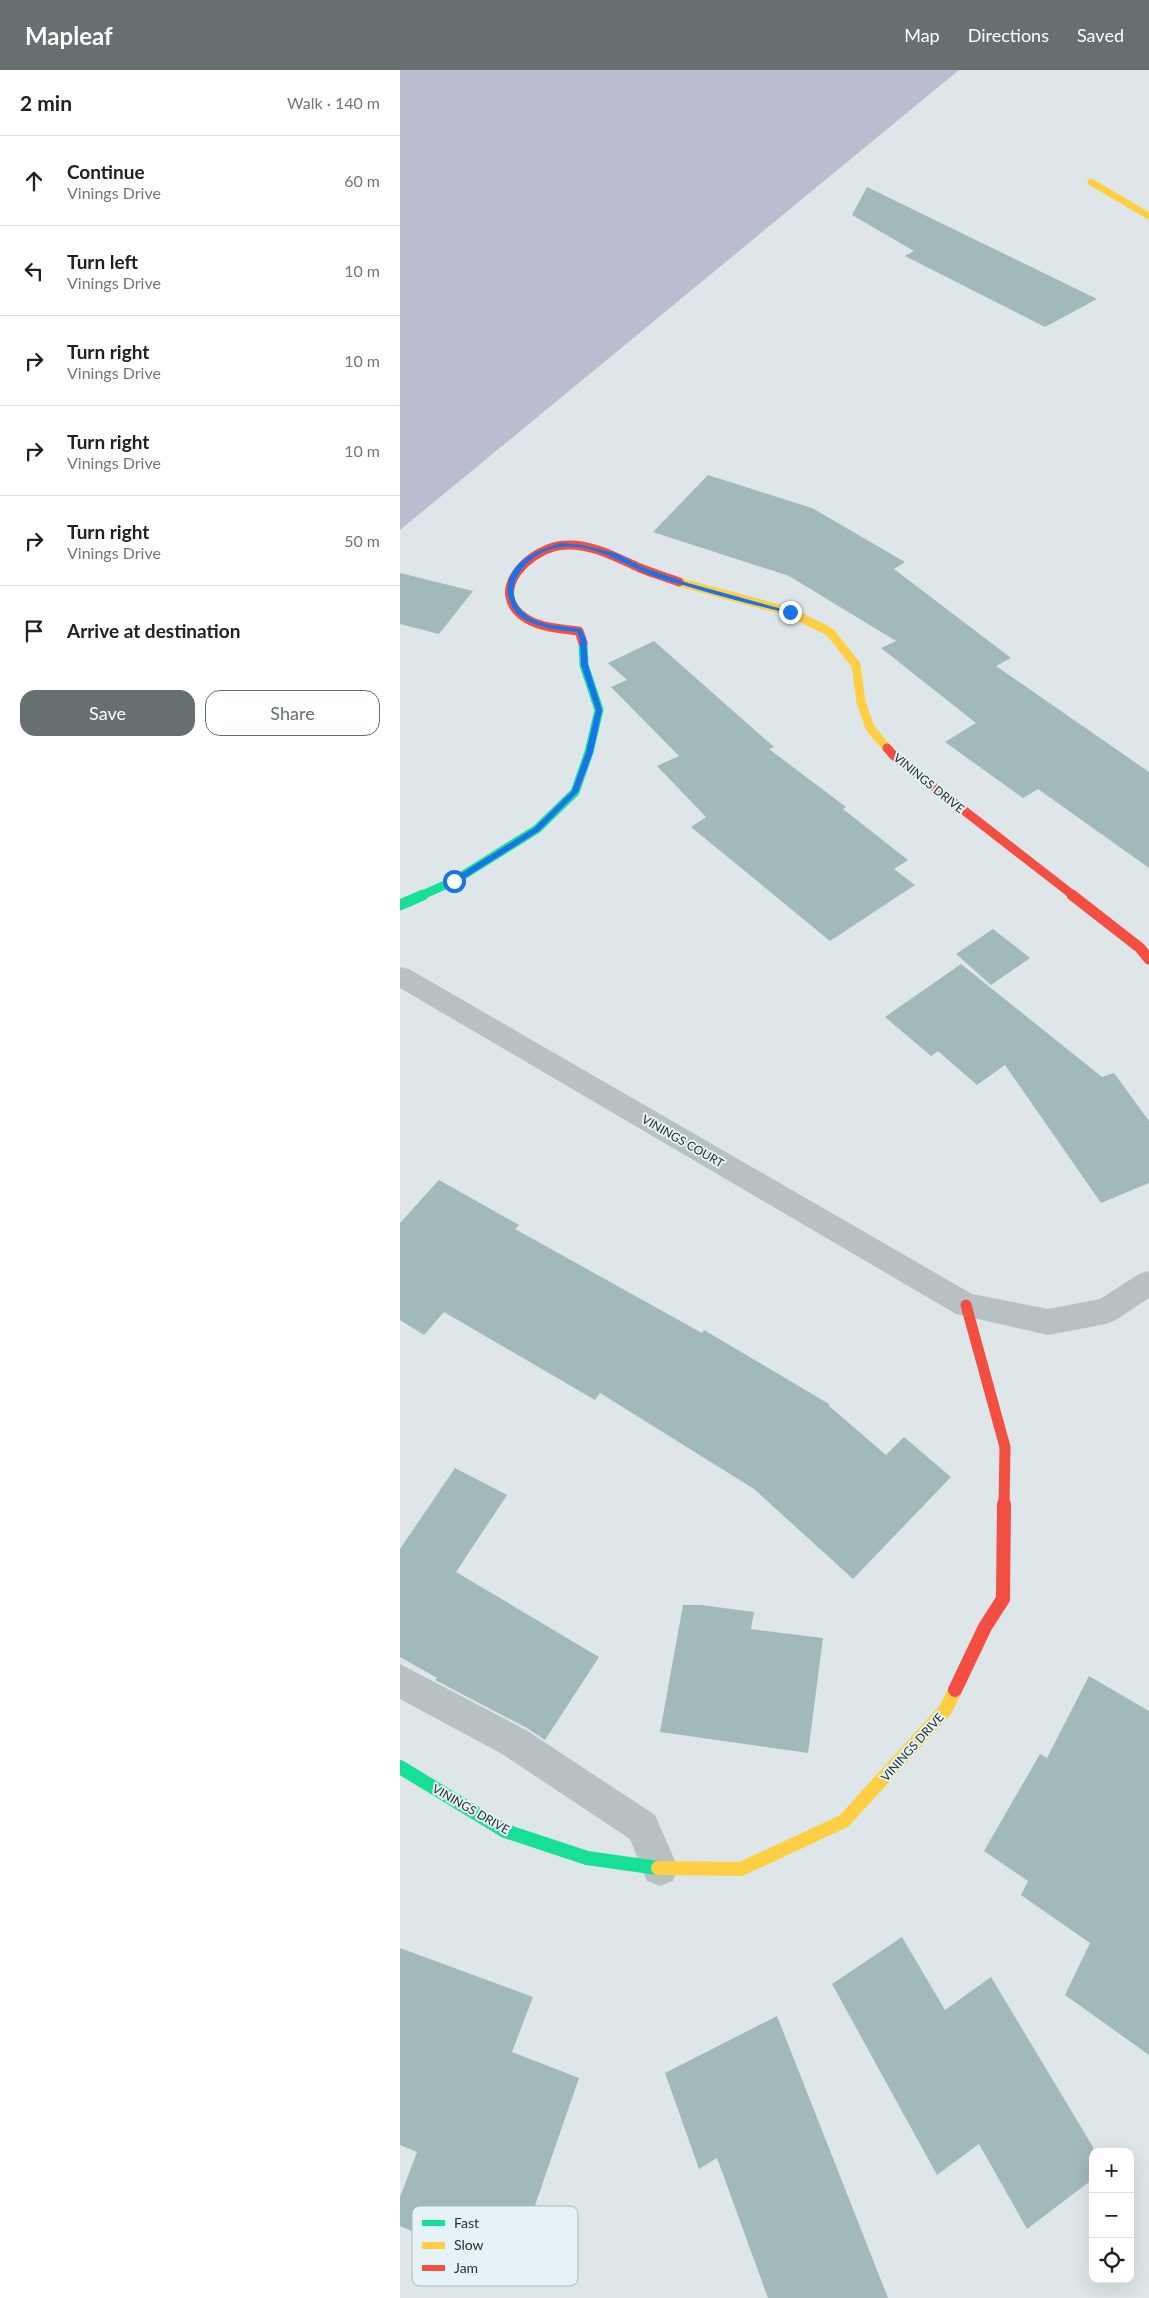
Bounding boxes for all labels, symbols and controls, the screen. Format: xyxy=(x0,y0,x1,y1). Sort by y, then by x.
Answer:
text: Mapleaf xyxy=(25,21,113,50)
text: Map xyxy=(904,24,940,46)
text: Directions xyxy=(968,24,1049,46)
text: Saved xyxy=(1077,24,1124,46)
text: 2 min xyxy=(20,90,72,115)
text: Walk · 140 m xyxy=(287,93,380,112)
text: Continue xyxy=(67,160,145,183)
icon: ahead xyxy=(20,167,48,195)
text: 60 m xyxy=(344,171,380,190)
text: Vinings Drive xyxy=(67,183,161,202)
text: Turn left xyxy=(67,250,138,273)
icon: left xyxy=(20,257,48,285)
text: 10 m xyxy=(344,261,380,280)
text: Vinings Drive xyxy=(67,273,161,292)
text: Turn right xyxy=(67,340,149,363)
icon: right xyxy=(20,347,48,375)
text: 10 m xyxy=(344,351,380,370)
text: Vinings Drive xyxy=(67,363,161,382)
text: Turn right xyxy=(67,430,149,453)
icon: right xyxy=(20,437,48,465)
text: 10 m xyxy=(344,441,380,460)
text: Vinings Drive xyxy=(67,453,161,472)
text: Turn right xyxy=(67,520,149,543)
icon: right xyxy=(20,527,48,555)
text: 50 m xyxy=(344,531,380,550)
text: Vinings Drive xyxy=(67,543,161,562)
route end xyxy=(779,601,802,624)
icon: arrive xyxy=(20,617,48,645)
text: Arrive at destination xyxy=(67,619,240,642)
button: Save xyxy=(20,690,195,736)
button: Share xyxy=(205,690,380,736)
street label: VININGS DRIVE xyxy=(891,750,967,816)
route start xyxy=(443,870,466,893)
street label: VININGS COURT xyxy=(639,1111,727,1171)
street label: VININGS DRIVE xyxy=(877,1710,947,1784)
street label: VININGS DRIVE xyxy=(430,1781,512,1837)
map controls xyxy=(1089,2148,1134,2283)
button: + xyxy=(1089,2148,1134,2193)
button: − xyxy=(1089,2193,1134,2238)
legend xyxy=(412,2206,578,2286)
text: Fast xyxy=(454,2214,479,2231)
text: Slow xyxy=(454,2236,484,2253)
button: locate xyxy=(1089,2238,1134,2283)
text: Jam xyxy=(454,2259,478,2276)

